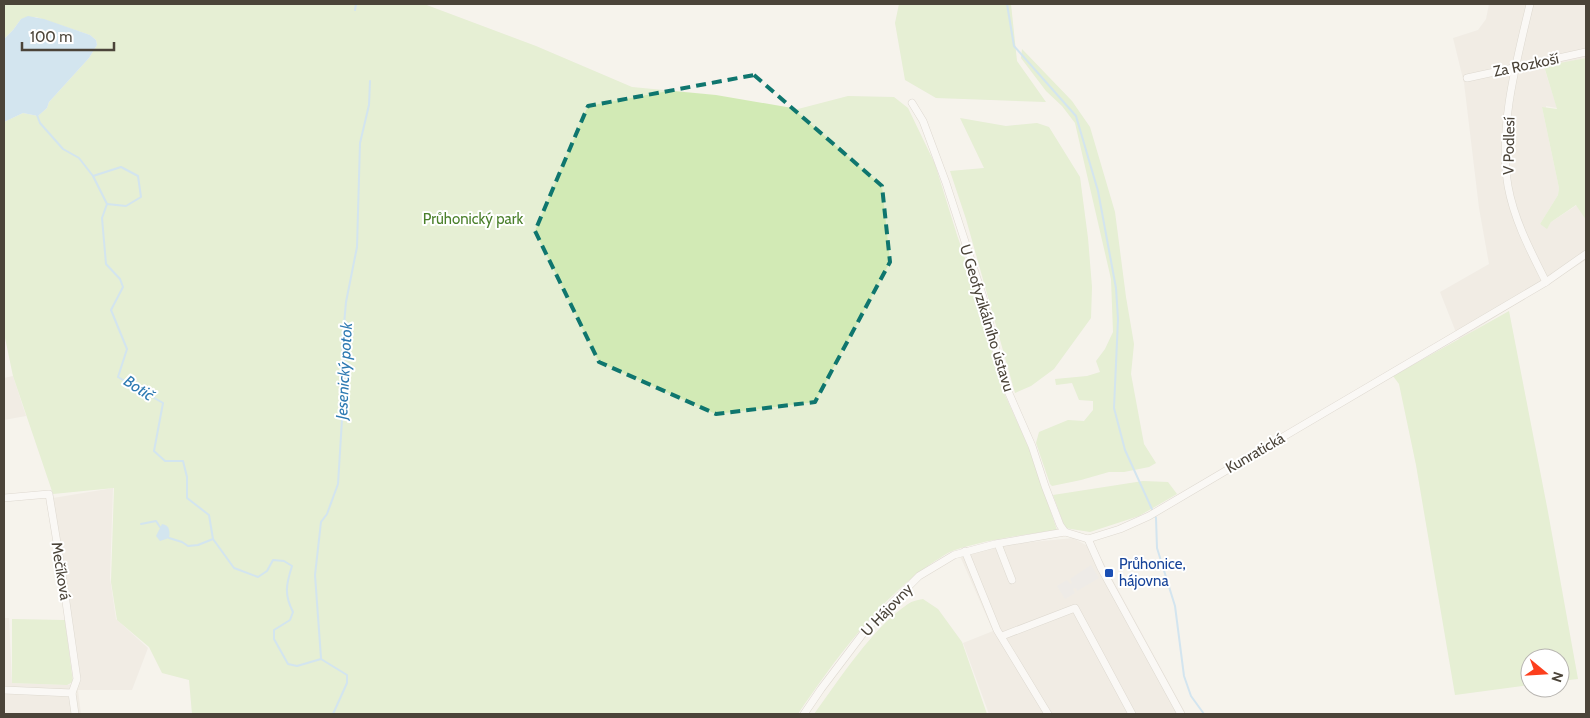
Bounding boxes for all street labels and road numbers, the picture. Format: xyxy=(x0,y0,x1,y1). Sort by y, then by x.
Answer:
street label: Za Rozkoší xyxy=(1492,49,1560,81)
street label: V Podlesí xyxy=(1499,117,1519,175)
street label: U Geofyzikálního ústavu xyxy=(956,242,1018,394)
street label: Kunratická xyxy=(1222,429,1288,477)
street label: Mečíková xyxy=(48,541,75,602)
street label: U Hájovny xyxy=(857,580,917,640)

